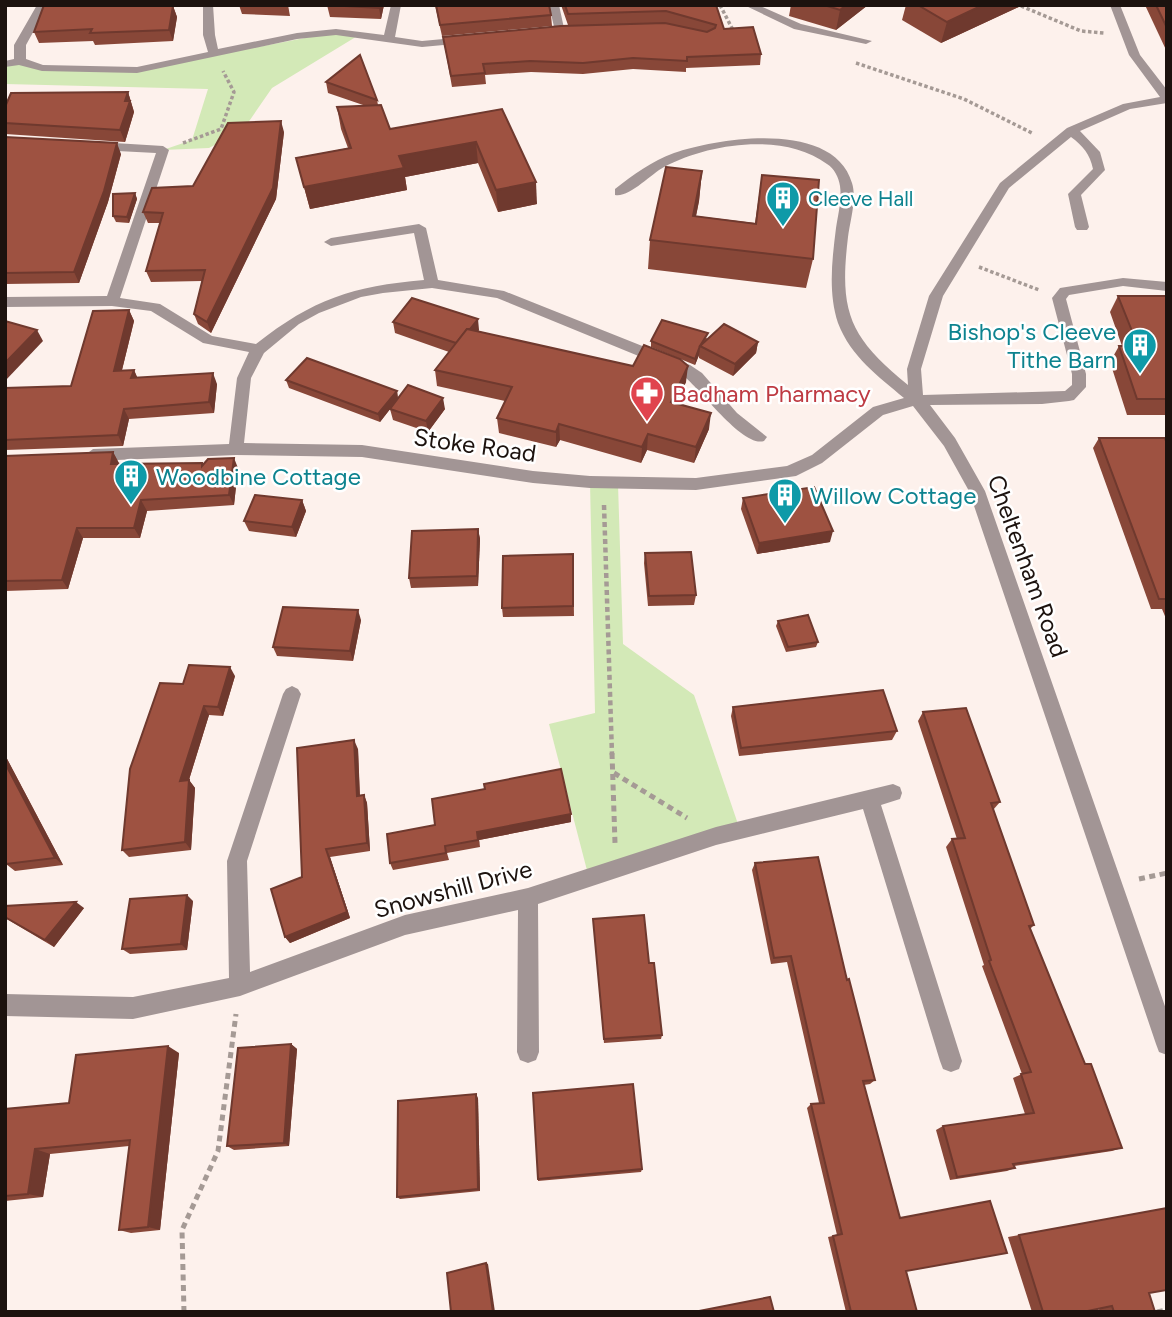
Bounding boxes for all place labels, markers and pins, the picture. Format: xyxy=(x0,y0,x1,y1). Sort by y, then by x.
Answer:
building icon: Cleeve Hall xyxy=(764,179,802,228)
place label: Cleeve Hall xyxy=(808,186,913,211)
place label: Bishop's Cleeve Tithe Barn xyxy=(947,317,1116,374)
building icon: Bishop's Cleeve Tithe Barn xyxy=(1121,326,1159,375)
pharmacy icon: Badham Pharmacy xyxy=(628,374,666,423)
place label: Badham Pharmacy xyxy=(672,379,871,408)
building icon: Woodbine Cottage xyxy=(112,457,150,506)
place label: Woodbine Cottage xyxy=(156,462,361,491)
building icon: Willow Cottage xyxy=(766,476,804,525)
place label: Willow Cottage xyxy=(810,481,976,510)

